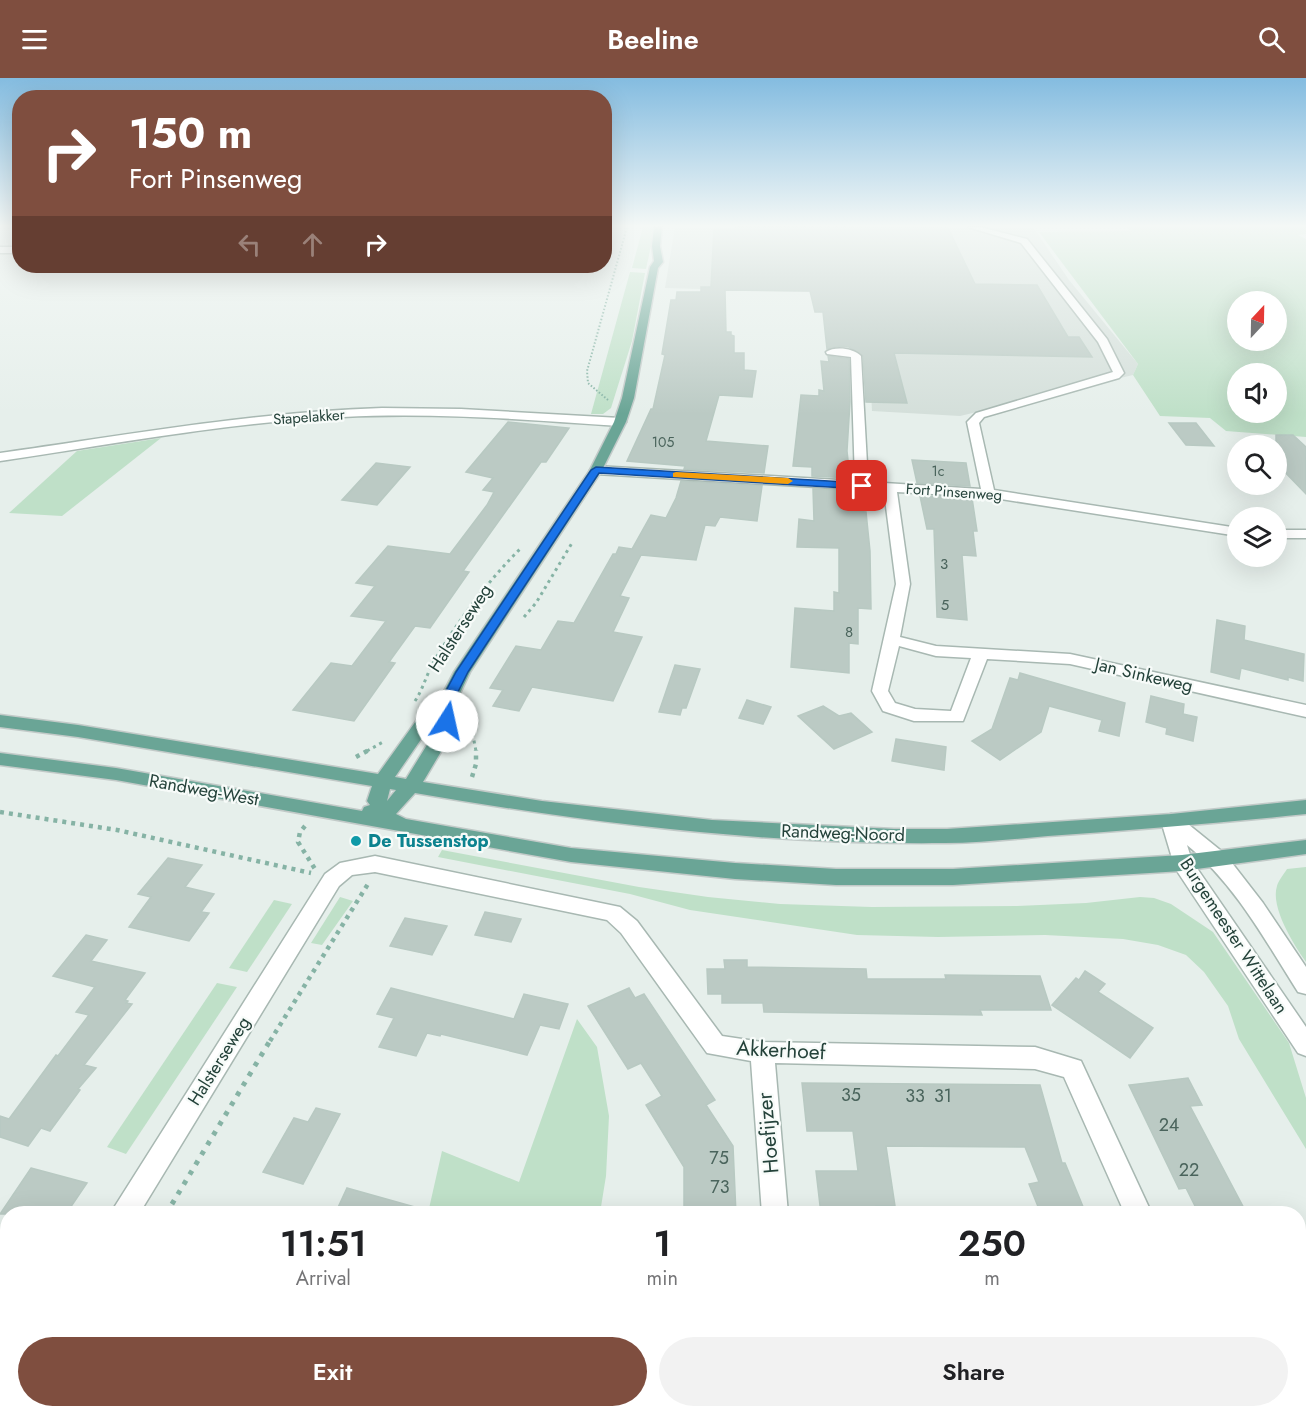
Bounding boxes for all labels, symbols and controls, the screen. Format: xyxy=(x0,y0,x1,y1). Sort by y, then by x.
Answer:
text: Beeline xyxy=(607,20,699,59)
icon: menu xyxy=(18,23,51,56)
icon: search xyxy=(1255,23,1288,56)
text: 150 m xyxy=(129,103,252,164)
icon: right xyxy=(30,114,108,192)
text: Fort Pinsenweg xyxy=(129,159,302,198)
icon: left xyxy=(233,228,266,261)
icon: ahead xyxy=(296,228,329,261)
icon: right xyxy=(359,228,392,261)
north arrow xyxy=(1227,291,1287,351)
map controls xyxy=(1227,291,1287,567)
button: sound xyxy=(1227,363,1287,423)
street label: Stapelakker xyxy=(272,403,346,430)
house number: 105 xyxy=(652,432,674,452)
button: search xyxy=(1227,435,1287,495)
pin xyxy=(836,460,887,511)
house number: 1c xyxy=(932,461,945,481)
icon: arrive xyxy=(845,469,878,502)
street label: Fort Pinsenweg xyxy=(905,478,1003,506)
button: layers xyxy=(1227,507,1287,567)
house number: 3 xyxy=(940,553,948,575)
street label: Halsterseweg xyxy=(422,579,498,677)
house number: 5 xyxy=(941,594,949,616)
house number: 8 xyxy=(845,621,853,643)
street label: Jan Sinkeweg xyxy=(1090,651,1196,699)
position arrow xyxy=(415,689,479,753)
street label: Randweg-West xyxy=(147,768,262,813)
street label: Randweg-Noord xyxy=(781,818,905,848)
place label: De Tussenstop xyxy=(368,828,489,854)
marker: De Tussenstop xyxy=(349,834,363,848)
street label: Burgemeester Wittelaan xyxy=(1174,853,1294,1019)
street label: Halsterseweg xyxy=(181,1012,257,1110)
street label: Akkerhoef xyxy=(736,1033,827,1067)
house number: 35 xyxy=(841,1082,861,1108)
house number: 33 xyxy=(905,1083,925,1109)
house number: 31 xyxy=(934,1083,952,1109)
street label: Hoefijzer xyxy=(749,1090,786,1175)
house number: 24 xyxy=(1159,1112,1179,1138)
house number: 75 xyxy=(709,1145,729,1171)
house number: 22 xyxy=(1179,1157,1199,1183)
house number: 73 xyxy=(710,1174,730,1200)
text: 11:51 xyxy=(280,1217,367,1269)
text: 1 xyxy=(653,1217,671,1269)
text: 250 xyxy=(958,1217,1026,1269)
text: Arrival xyxy=(296,1264,351,1293)
text: min xyxy=(647,1264,678,1293)
text: m xyxy=(984,1264,1000,1293)
button: Exit xyxy=(18,1337,647,1406)
button: Share xyxy=(659,1337,1288,1406)

